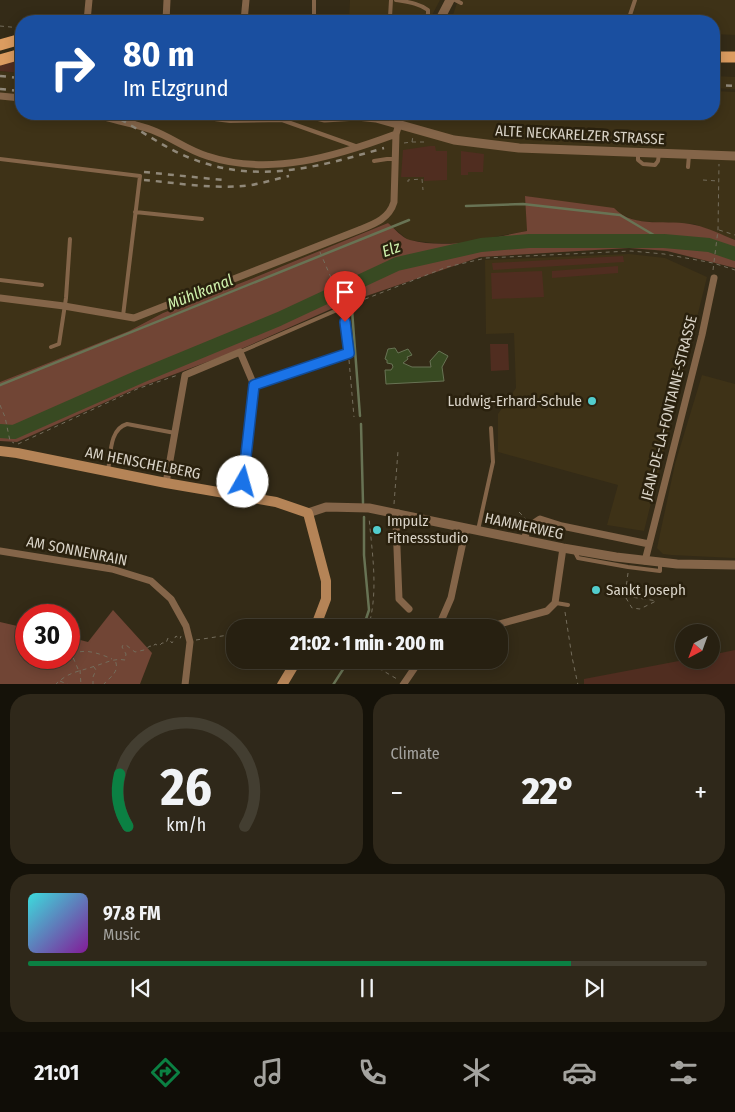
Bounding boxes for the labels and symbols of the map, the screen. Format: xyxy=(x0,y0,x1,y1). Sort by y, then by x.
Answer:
street label: ALTE NECKARELZER STRASSE xyxy=(495,122,665,148)
water label: Elz xyxy=(379,237,403,261)
water label: Mühlkanal xyxy=(164,270,236,314)
pin xyxy=(324,271,366,322)
street label: JEAN-DE-LA-FONTAINE-STRASSE xyxy=(637,314,701,502)
place label: Ludwig-Erhard-Schule xyxy=(448,392,582,410)
marker: Ludwig-Erhard-Schule xyxy=(586,395,598,407)
street label: AM HENSCHELBERG xyxy=(84,443,202,483)
position arrow xyxy=(216,455,268,507)
street label: HAMMERWEG xyxy=(483,509,565,543)
place label: Impulz Fitnessstudio xyxy=(387,512,469,547)
marker: Impulz Fitnessstudio xyxy=(371,524,383,536)
street label: AM SONNENRAIN xyxy=(25,532,129,570)
place label: Sankt Joseph xyxy=(606,581,686,599)
marker: Sankt Joseph xyxy=(590,584,602,596)
speed limit sign: 30 xyxy=(15,604,80,669)
north arrow xyxy=(675,624,720,669)

